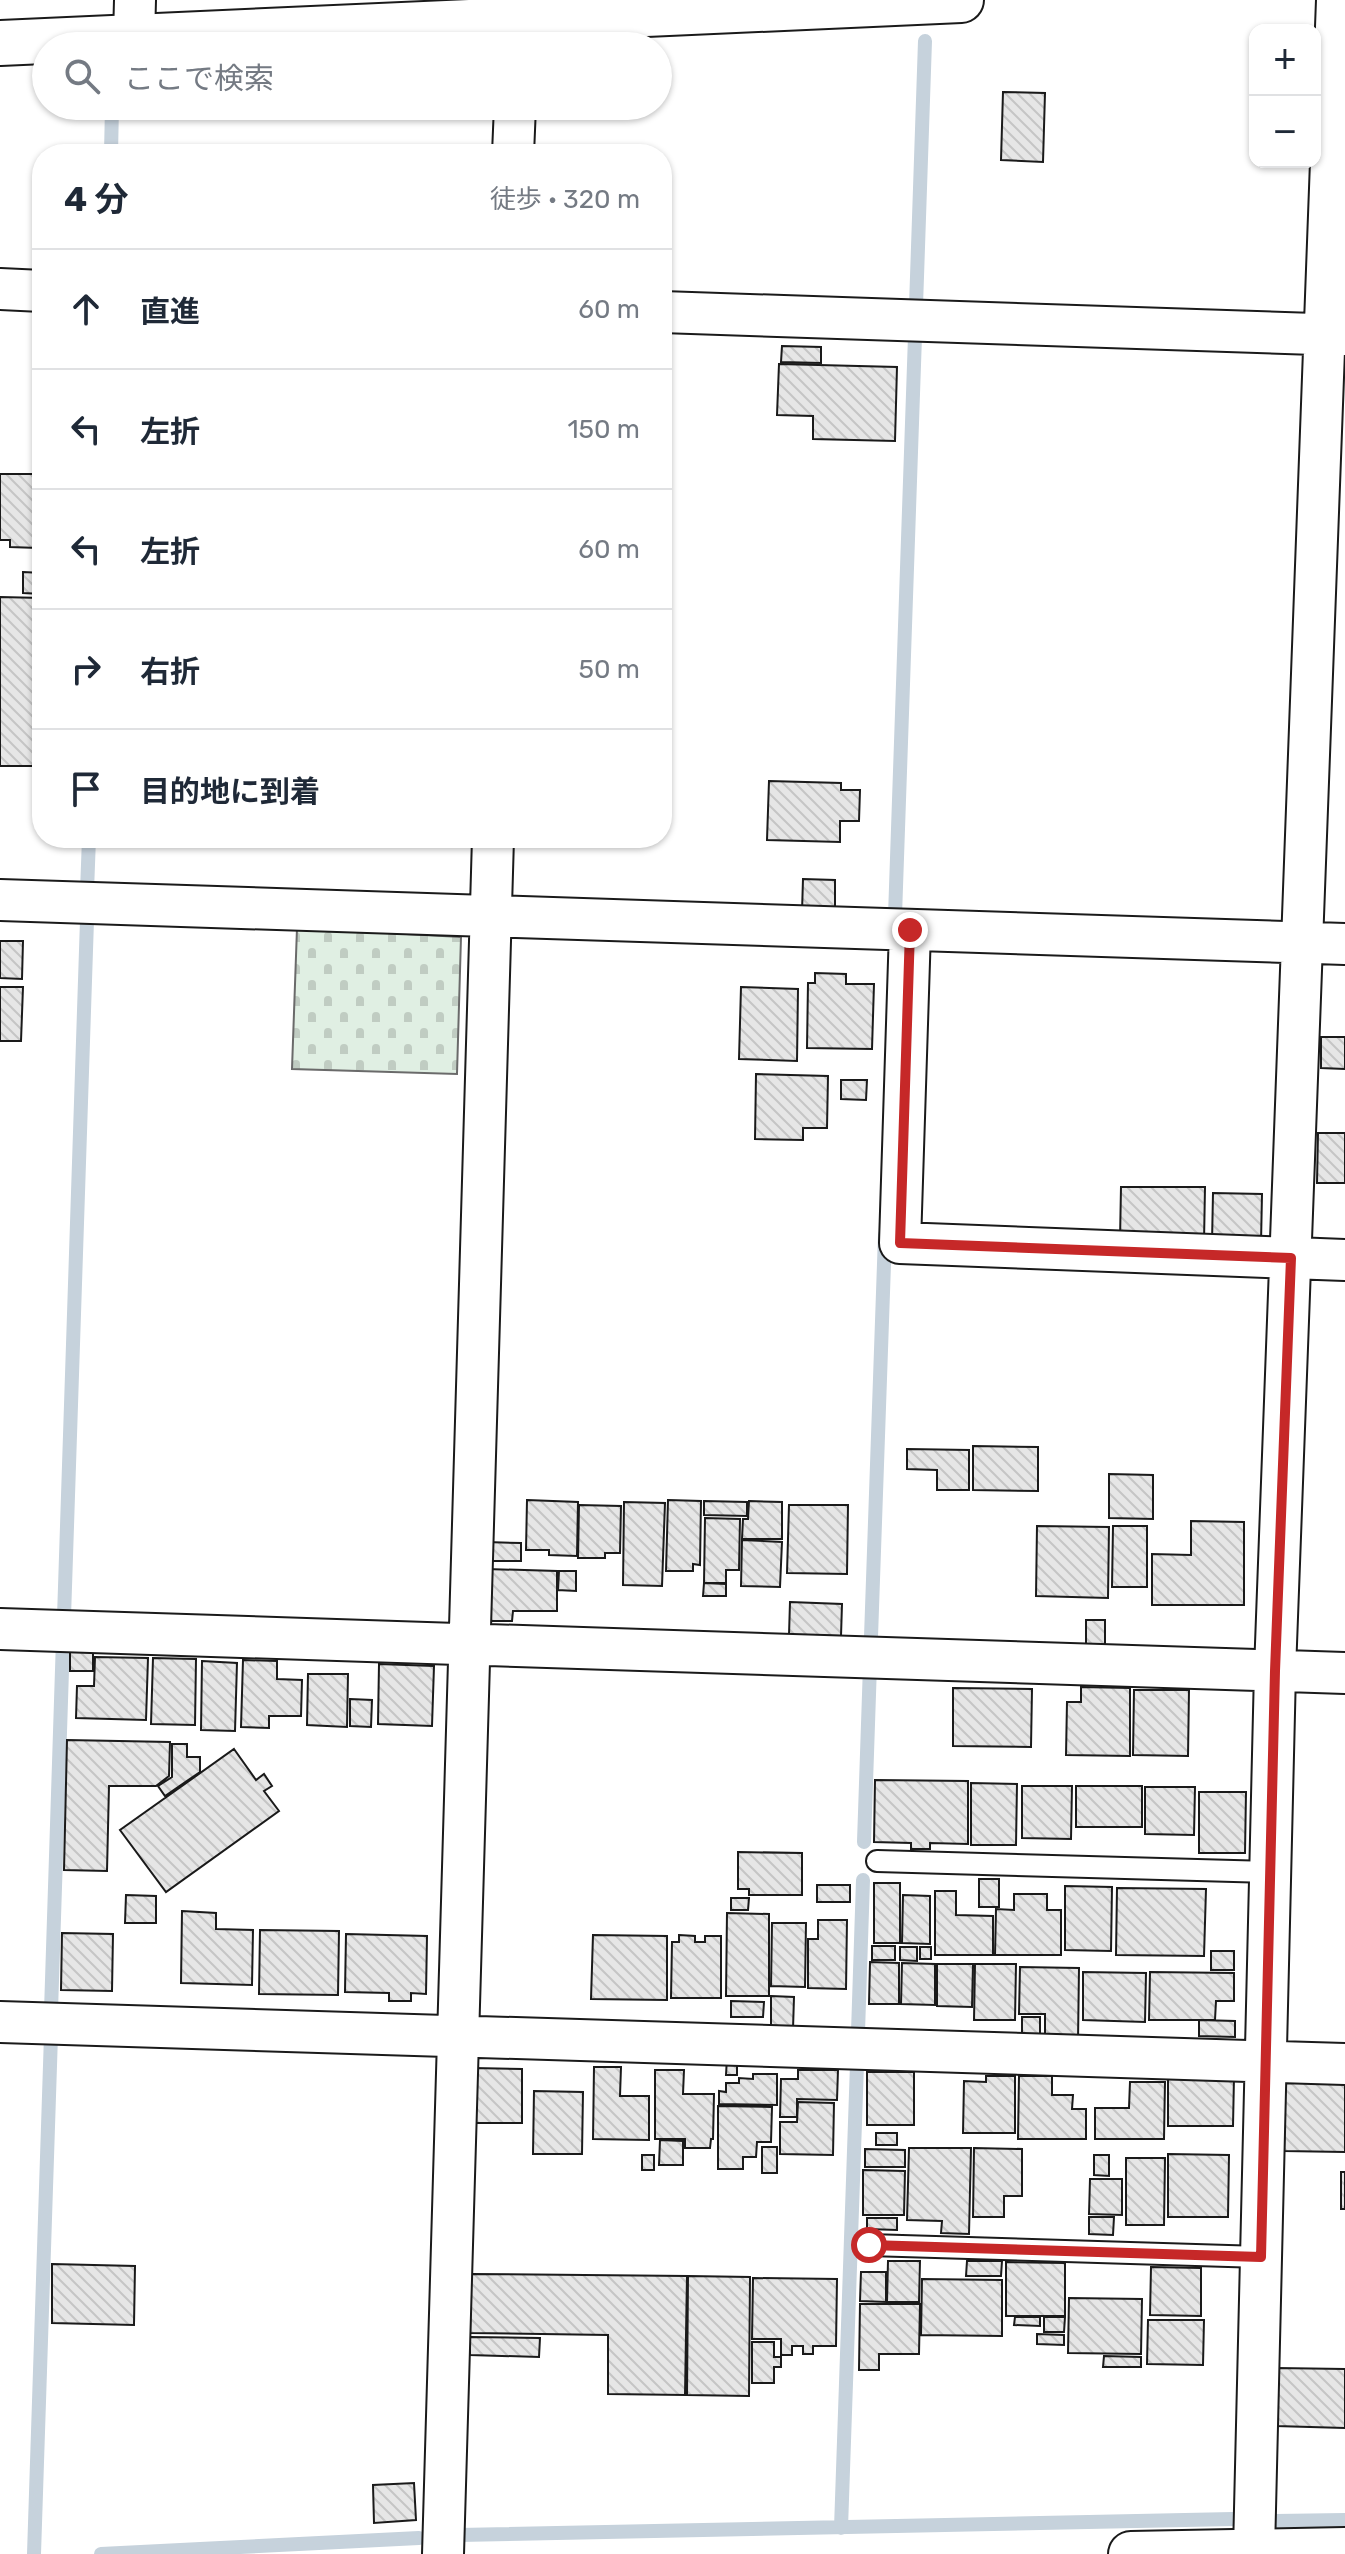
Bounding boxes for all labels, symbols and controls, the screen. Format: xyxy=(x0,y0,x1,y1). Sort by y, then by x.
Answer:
map controls xyxy=(1249,24,1321,168)
button: + xyxy=(1249,24,1321,96)
search box xyxy=(32,32,672,120)
icon: search xyxy=(60,54,104,98)
text: ここで検索 xyxy=(124,61,274,97)
button: − xyxy=(1249,96,1321,168)
text: 4 分 xyxy=(64,179,128,220)
text: 徒歩 · 320 m xyxy=(490,184,640,215)
icon: ahead xyxy=(64,287,108,331)
text: 直進 xyxy=(140,294,200,330)
text: 60 m xyxy=(578,294,640,325)
icon: left xyxy=(64,407,108,451)
text: 左折 xyxy=(140,414,200,450)
text: 150 m xyxy=(567,414,640,445)
icon: left xyxy=(64,527,108,571)
text: 左折 xyxy=(140,534,200,570)
text: 60 m xyxy=(578,534,640,565)
icon: right xyxy=(64,647,108,691)
text: 右折 xyxy=(140,654,200,690)
text: 50 m xyxy=(579,654,640,685)
icon: arrive xyxy=(64,767,108,811)
text: 目的地に到着 xyxy=(140,774,320,810)
route end xyxy=(892,912,928,948)
route start xyxy=(851,2227,887,2263)

